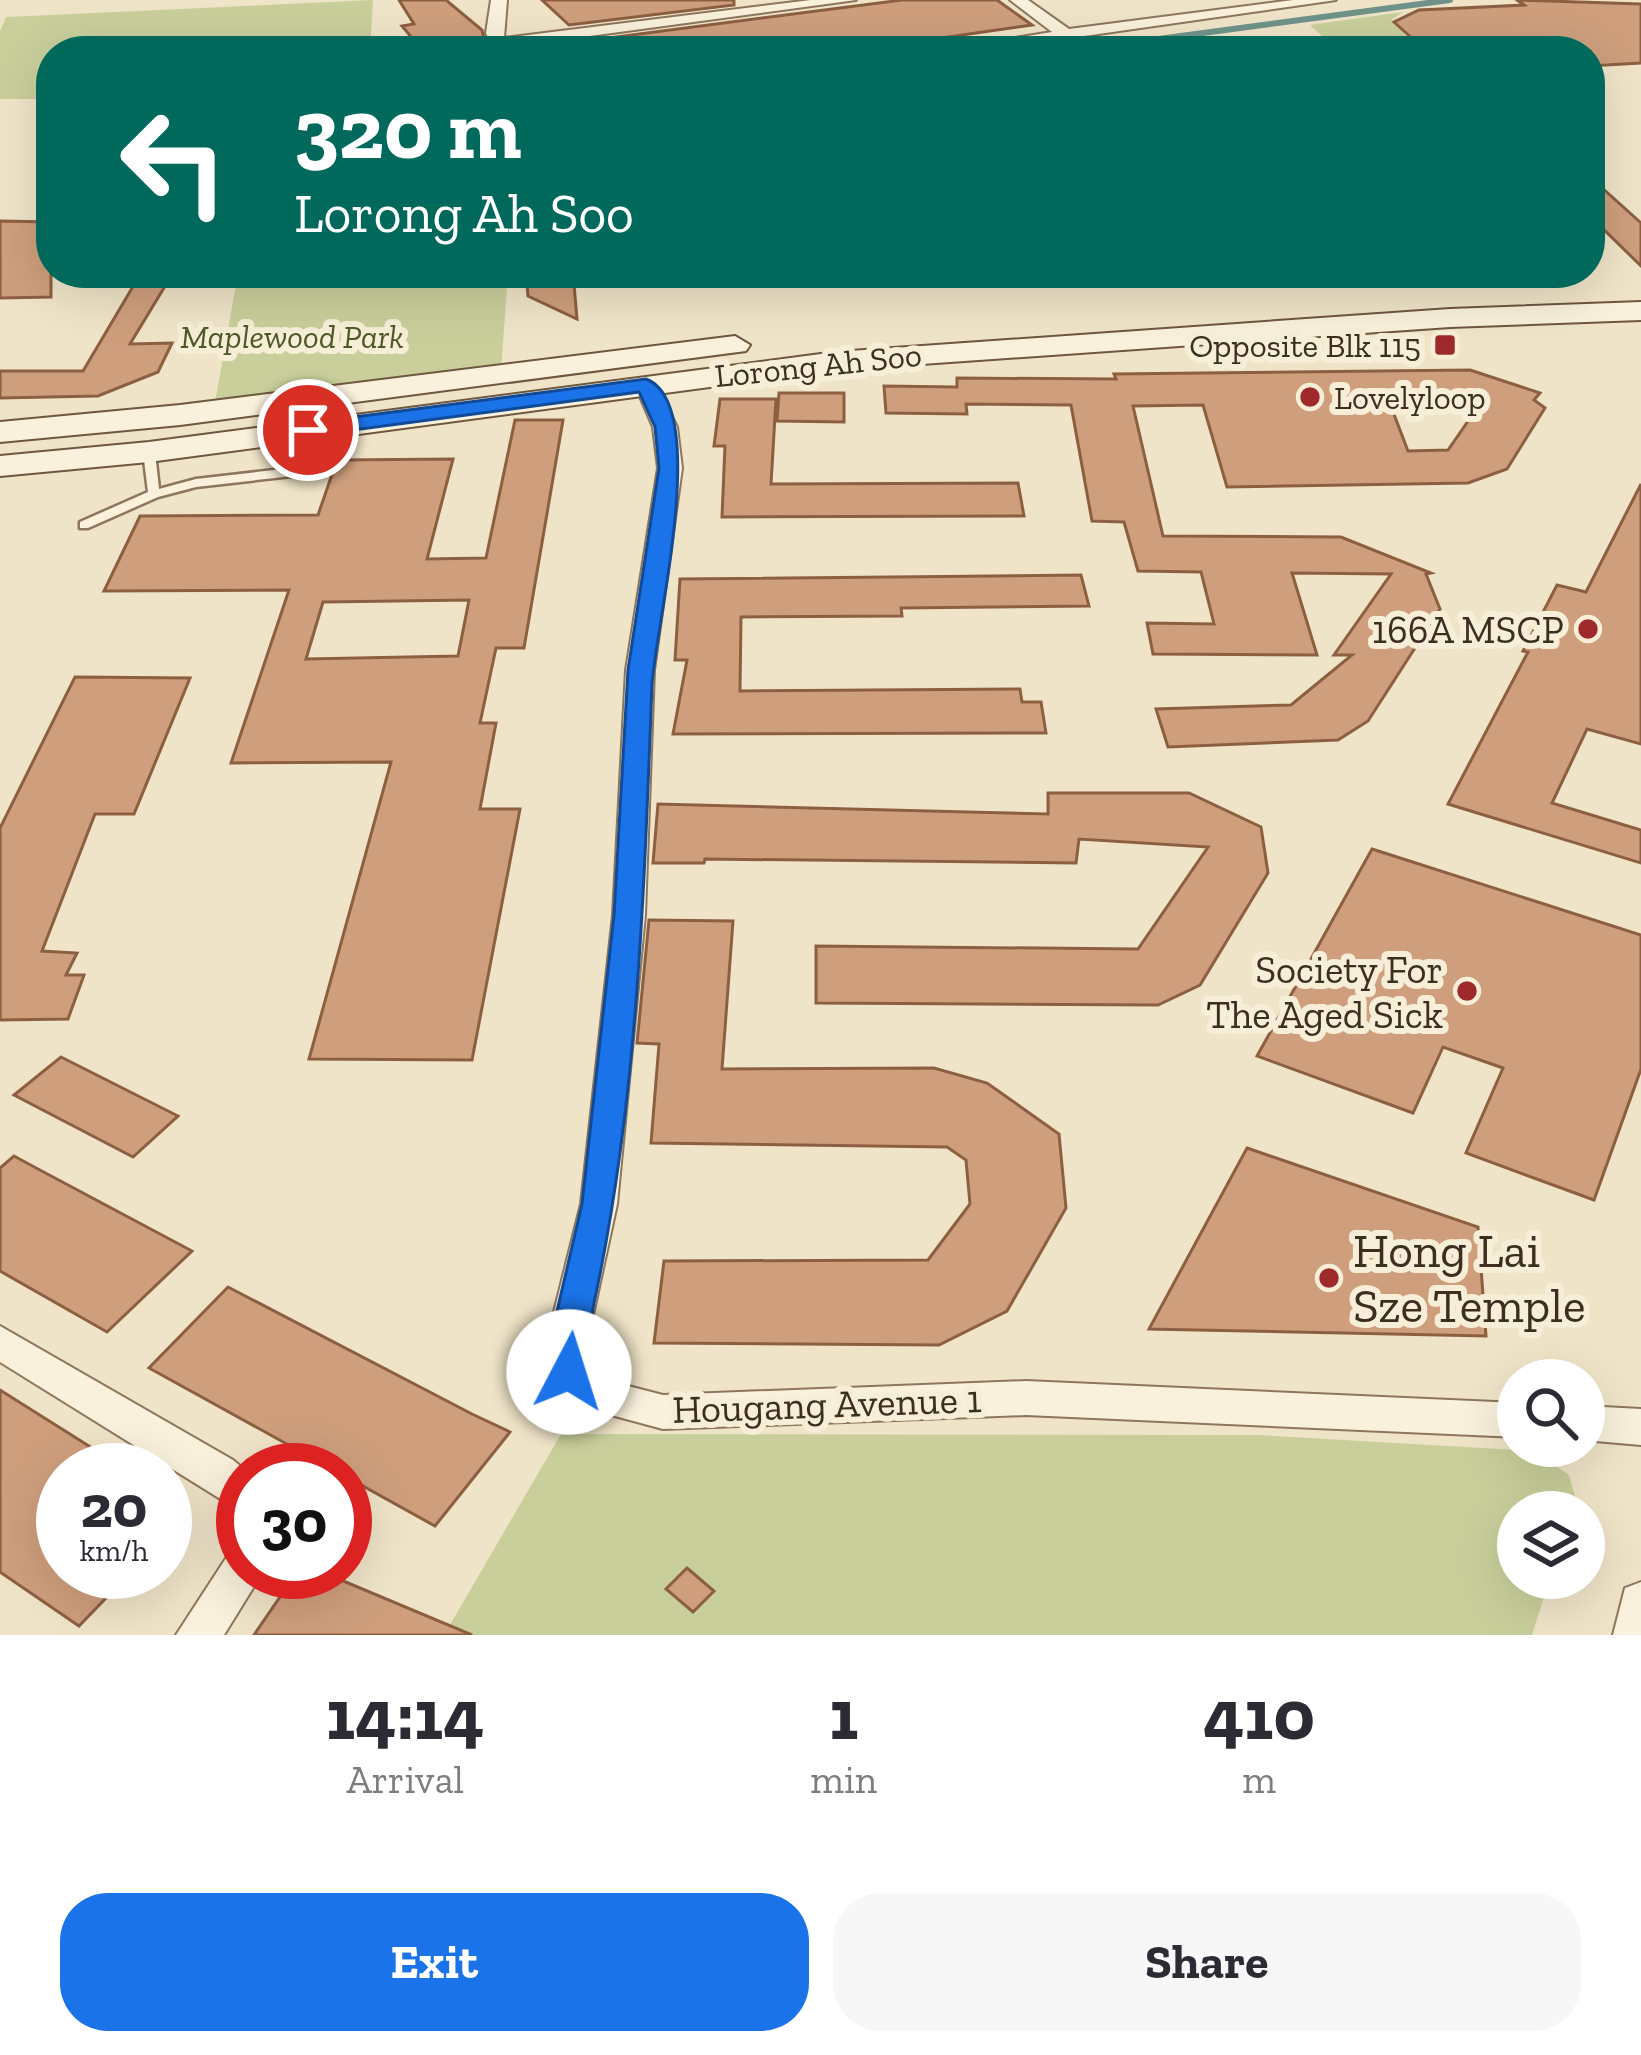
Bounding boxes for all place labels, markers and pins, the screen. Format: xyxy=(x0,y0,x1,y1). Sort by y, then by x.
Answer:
place label: Opposite Blk 115 xyxy=(1189,326,1421,365)
marker: Opposite Blk 115 xyxy=(1432,332,1458,358)
place label: Lovelyloop xyxy=(1334,378,1486,417)
pin xyxy=(257,379,359,481)
marker: Lovelyloop xyxy=(1297,384,1323,410)
place label: 166A MSCP xyxy=(1372,606,1564,653)
marker: 166A MSCP xyxy=(1575,616,1601,642)
place label: Society For The Aged Sick xyxy=(1206,946,1443,1038)
marker: Society For The Aged Sick xyxy=(1454,978,1480,1004)
place label: Hong Lai Sze Temple xyxy=(1353,1222,1586,1334)
marker: Hong Lai Sze Temple xyxy=(1316,1265,1342,1291)

